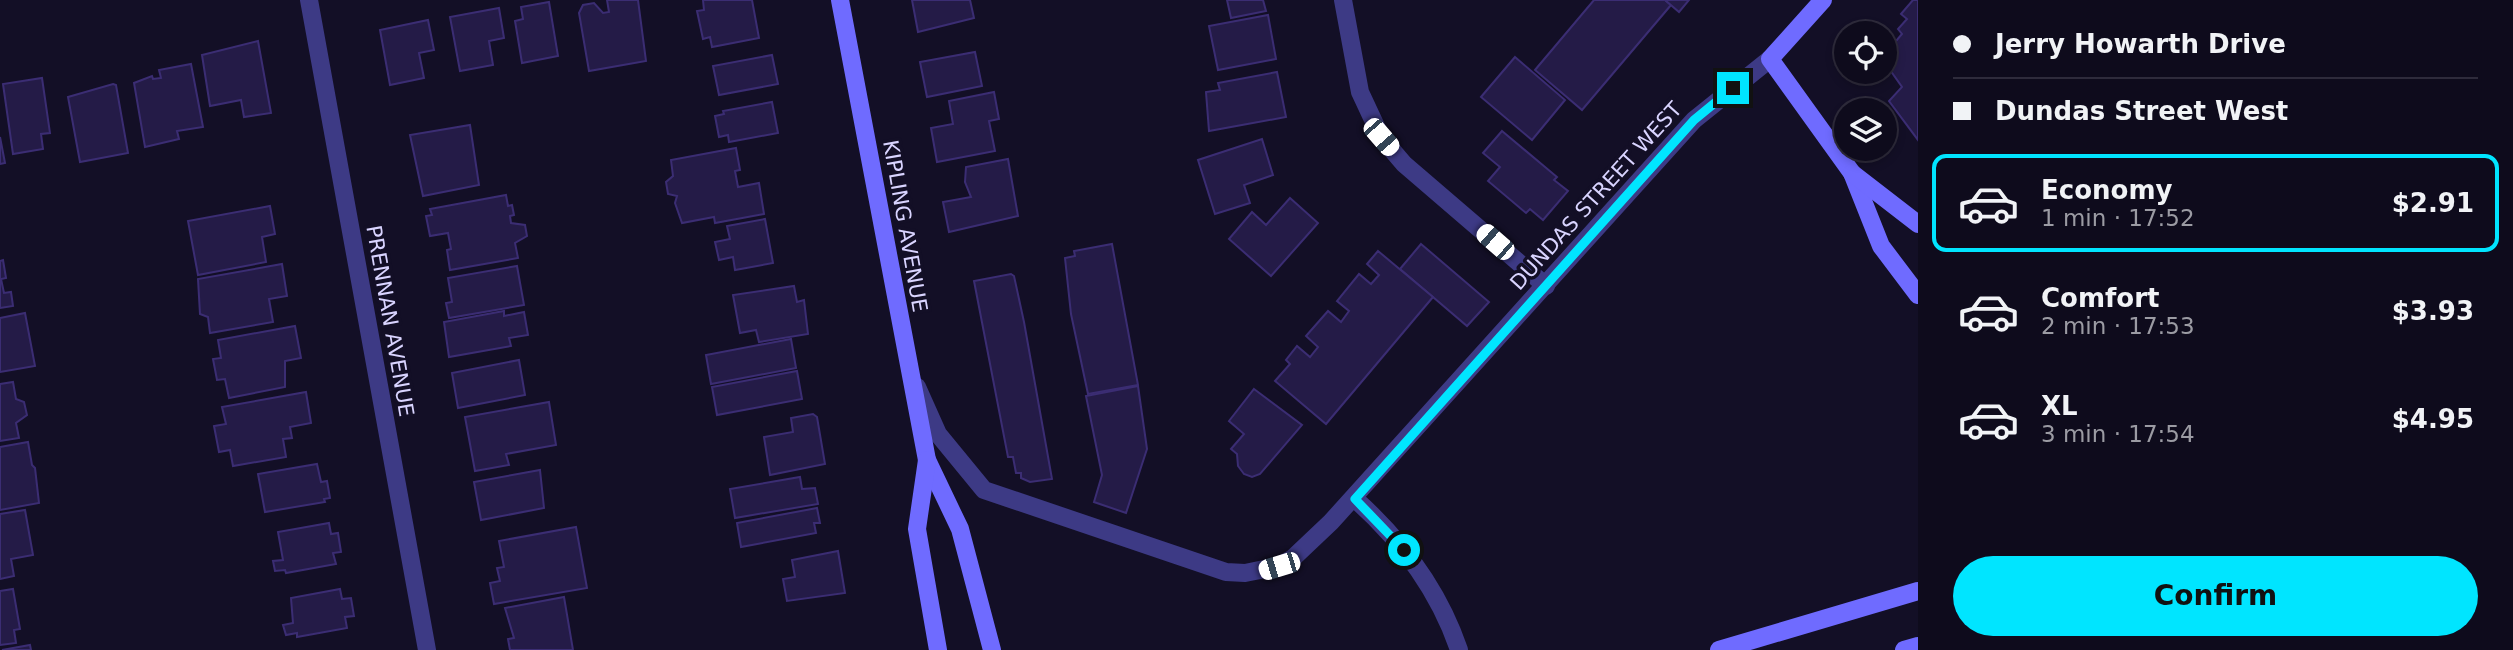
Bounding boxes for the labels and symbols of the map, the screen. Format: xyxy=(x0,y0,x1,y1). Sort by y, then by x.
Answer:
route end xyxy=(1717,72,1749,104)
street label: DUNDAS STREET WEST xyxy=(1505,97,1687,295)
car xyxy=(1360,114,1403,160)
street label: KIPLING AVENUE xyxy=(878,138,932,314)
car xyxy=(1473,220,1518,264)
street label: PRENNAN AVENUE xyxy=(361,224,419,418)
route start xyxy=(1388,534,1420,566)
car xyxy=(1256,550,1303,582)

